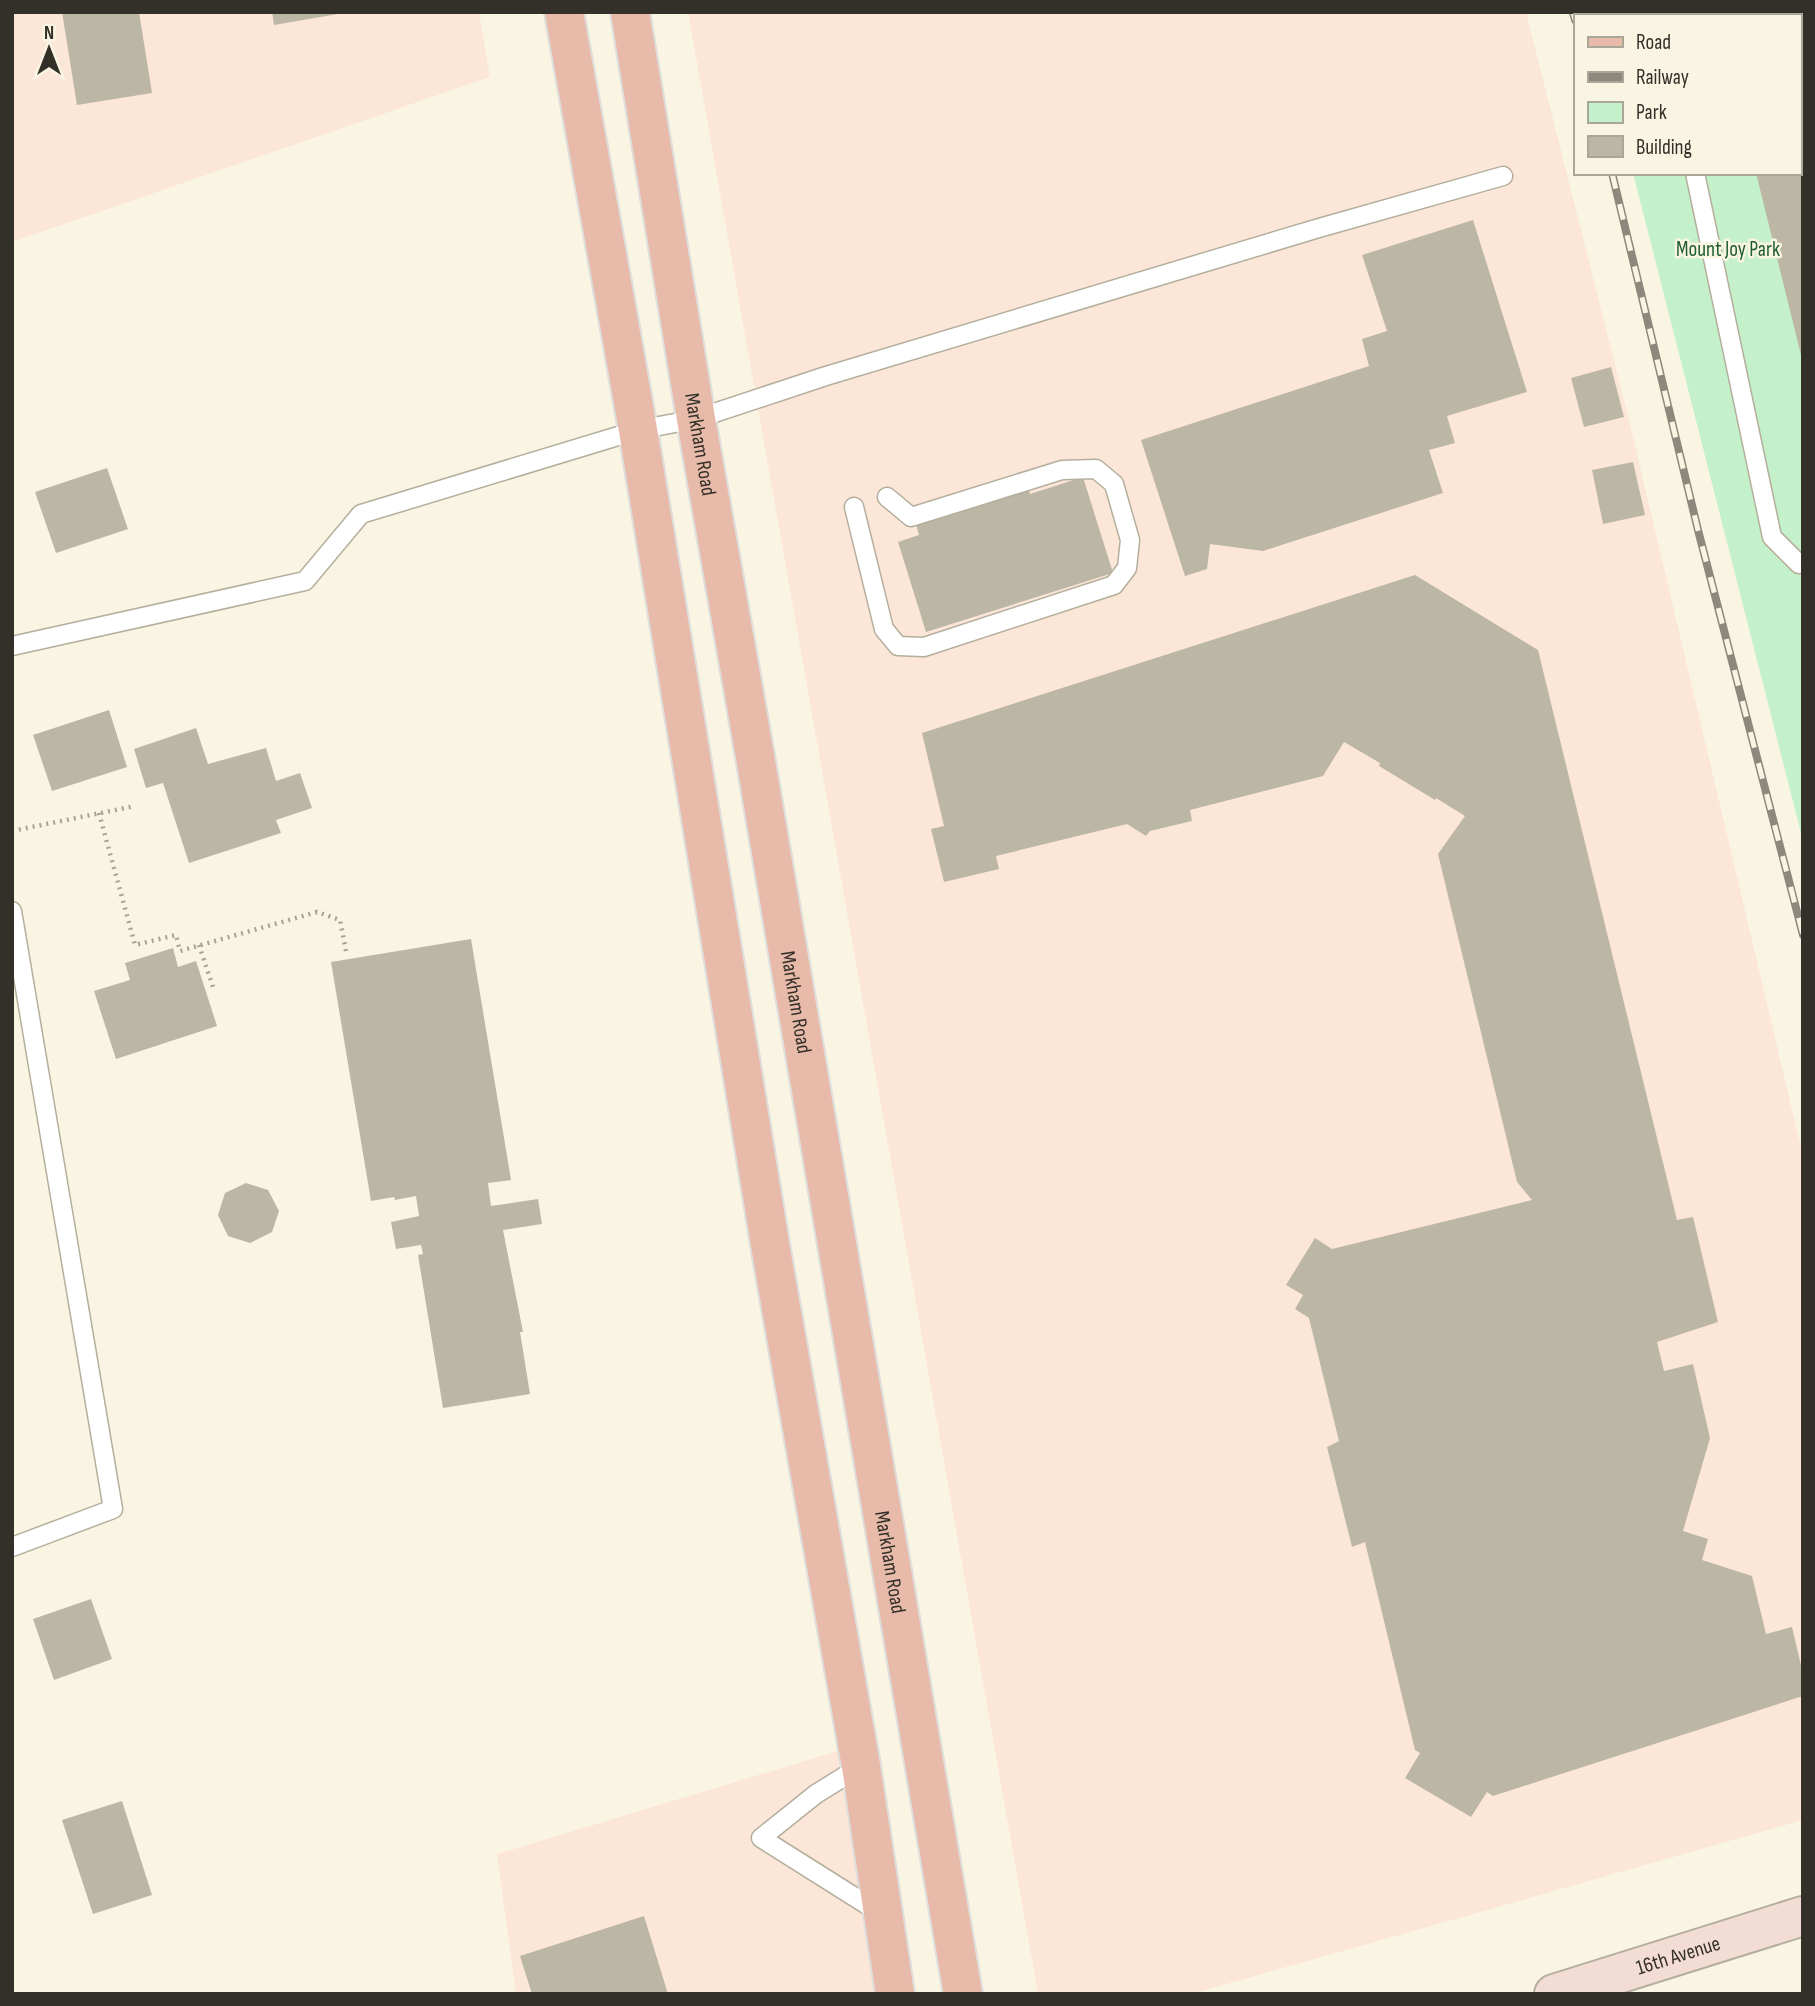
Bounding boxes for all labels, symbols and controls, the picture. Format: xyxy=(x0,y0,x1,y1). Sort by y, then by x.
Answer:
north arrow xyxy=(14,14,84,84)
legend xyxy=(1574,14,1801,175)
text: N xyxy=(44,22,54,45)
text: Road xyxy=(1636,30,1671,55)
text: Railway xyxy=(1636,65,1689,90)
text: Park xyxy=(1636,100,1667,125)
text: Building xyxy=(1636,135,1692,160)
park label: Mount Joy Park xyxy=(1676,237,1780,262)
street label: Markham Road xyxy=(679,391,721,498)
street label: Markham Road xyxy=(775,949,817,1055)
street label: Markham Road xyxy=(869,1509,911,1615)
street label: 16th Avenue xyxy=(1633,1931,1723,1981)

